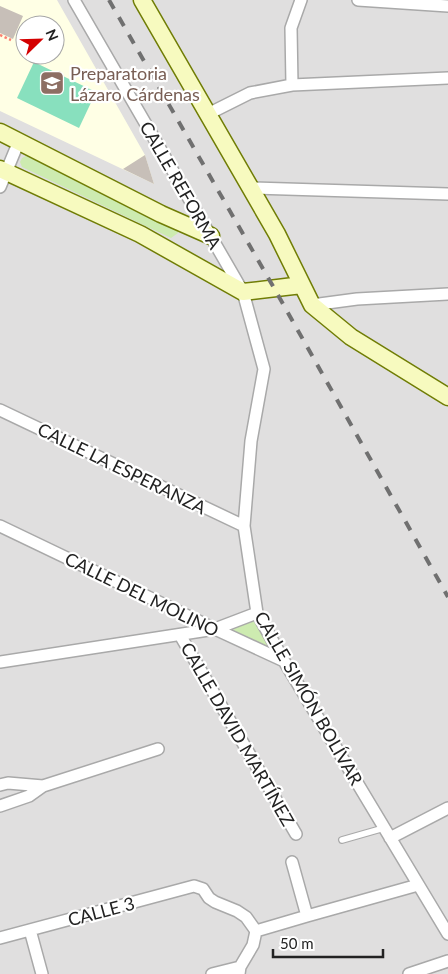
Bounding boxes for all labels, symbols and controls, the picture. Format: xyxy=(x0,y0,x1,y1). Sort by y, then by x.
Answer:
north arrow xyxy=(15,15,65,65)
text: N xyxy=(42,26,62,43)
place label: Preparatoria Lázaro Cárdenas xyxy=(70,62,200,105)
school or university icon: Preparatoria Lázaro Cárdenas xyxy=(39,70,65,96)
street label: CALLE REFORMA xyxy=(135,117,227,254)
street label: CALLE LA ESPERANZA xyxy=(34,418,211,519)
street label: CALLE DEL MOLINO xyxy=(61,547,223,641)
street label: CALLE SIMÓN BOLÍVAR xyxy=(250,607,368,789)
street label: CALLE DAVID MARTÍNEZ xyxy=(176,638,300,830)
street label: CALLE 3 xyxy=(65,892,137,930)
scale bar xyxy=(273,926,383,958)
text: 50 m xyxy=(280,934,314,952)

